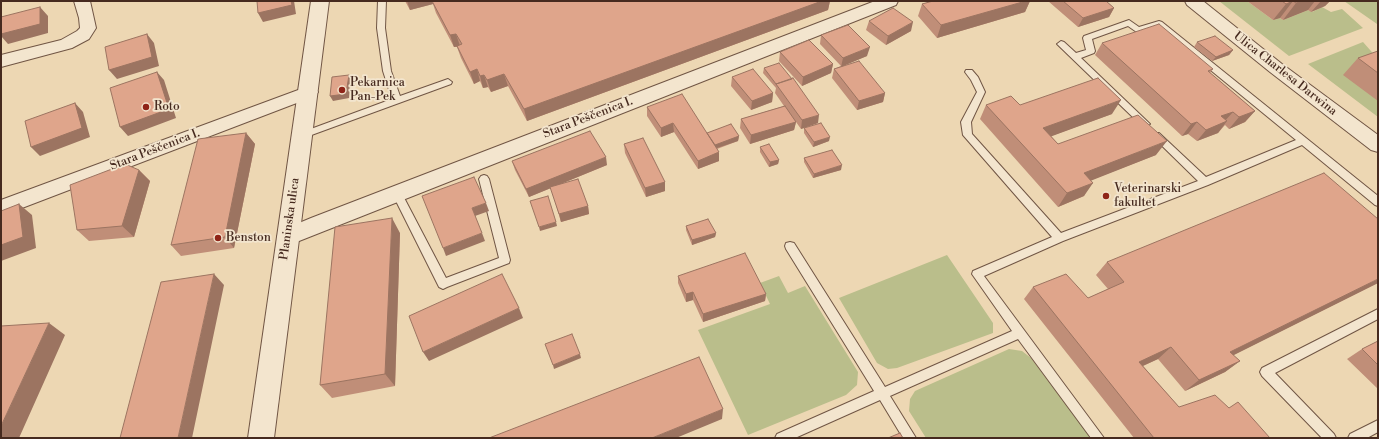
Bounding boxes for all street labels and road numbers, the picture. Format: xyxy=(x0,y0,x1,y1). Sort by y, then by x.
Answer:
street label: Ulica Charlesa Darwina xyxy=(1230,29,1340,119)
street label: Stara Peščenica I. xyxy=(541,94,635,142)
street label: Stara Peščenica I. xyxy=(108,126,202,174)
street label: Planinska ulica xyxy=(277,177,303,261)

